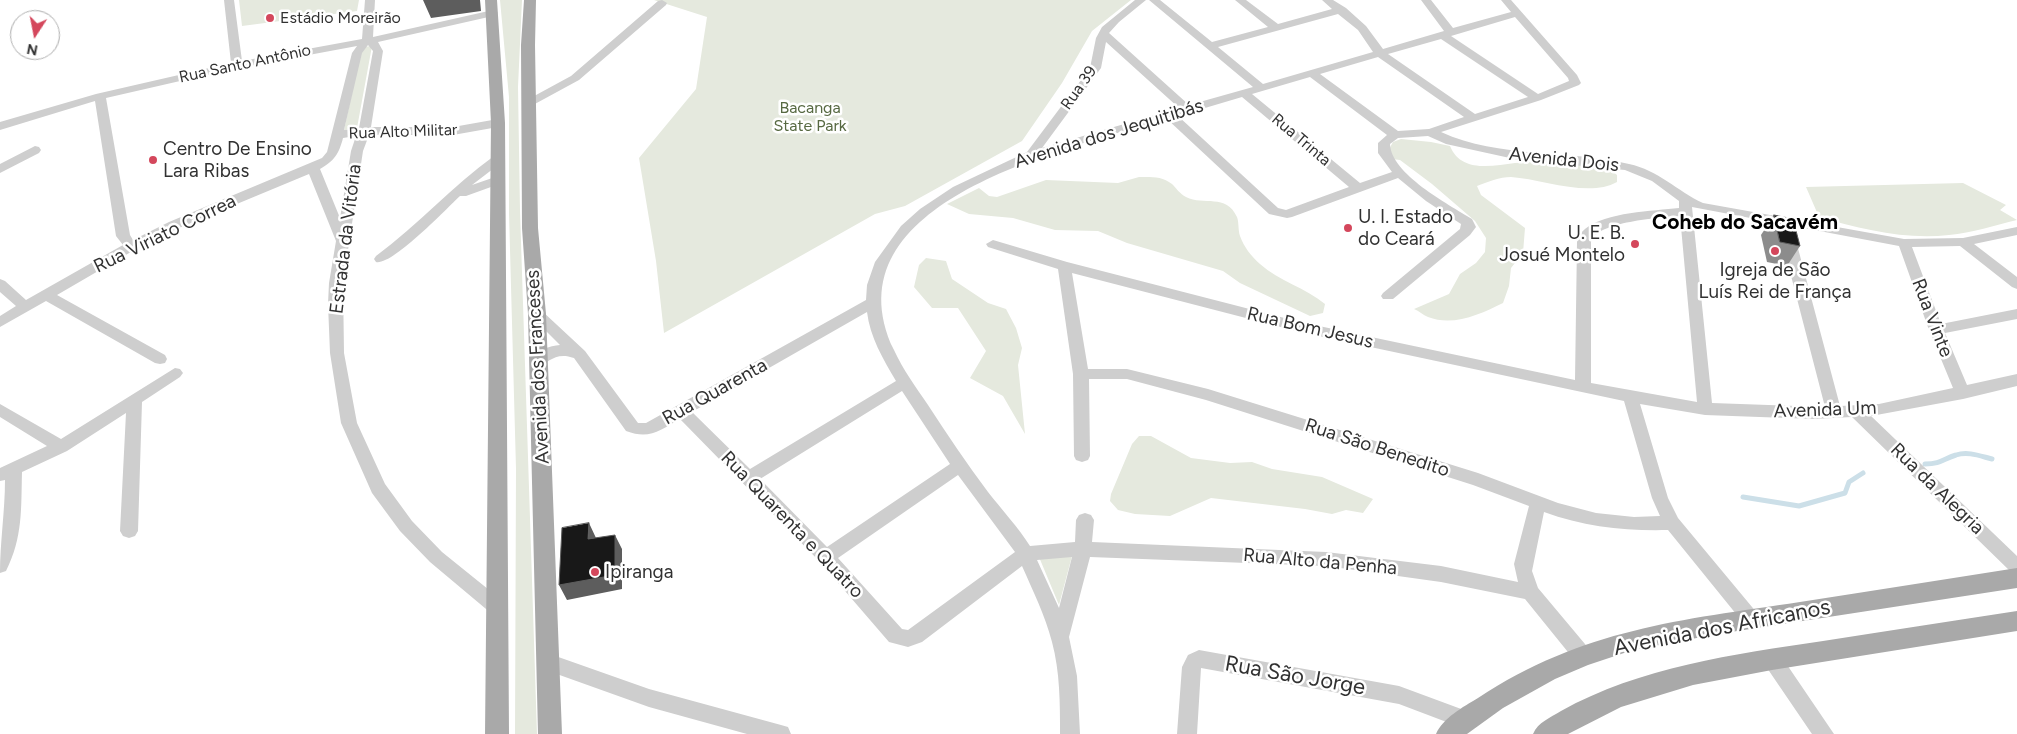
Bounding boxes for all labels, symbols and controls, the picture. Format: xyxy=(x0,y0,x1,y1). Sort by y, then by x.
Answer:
place label: Estádio Moreirão xyxy=(280,8,401,28)
north arrow xyxy=(10,10,60,60)
marker: Estádio Moreirão xyxy=(264,12,276,24)
text: N xyxy=(25,40,39,59)
street label: Rua Santo Antônio xyxy=(177,41,313,87)
street label: Rua 39 xyxy=(1057,62,1101,114)
street label: Avenida dos Jequitibás xyxy=(1012,94,1206,174)
park label: Bacanga State Park xyxy=(773,98,847,136)
street label: Rua Trinta xyxy=(1267,110,1335,170)
street label: Rua Alto Militar xyxy=(348,121,458,143)
place label: Centro De Ensino Lara Ribas xyxy=(163,138,312,182)
street label: Avenida Dois xyxy=(1508,143,1620,177)
marker: Centro De Ensino Lara Ribas xyxy=(147,154,159,166)
street label: Estrada da Vitória xyxy=(326,163,366,315)
street label: Rua Viriato Correa xyxy=(90,190,240,278)
place label: U. I. Estado do Ceará xyxy=(1358,206,1453,250)
district label: Coheb do Sacavém xyxy=(1652,210,1838,236)
marker: U. I. Estado do Ceará xyxy=(1342,222,1354,234)
place label: U. E. B. Josué Montelo xyxy=(1499,222,1625,266)
marker: U. E. B. Josué Montelo xyxy=(1629,238,1641,250)
marker: Igreja de São Luís Rei de França xyxy=(1769,245,1781,257)
place label: Igreja de São Luís Rei de França xyxy=(1699,259,1851,303)
street label: Avenida dos Franceses xyxy=(522,269,554,465)
street label: Rua Vinte xyxy=(1907,275,1957,361)
street label: Rua Bom Jesus xyxy=(1245,302,1375,354)
street label: Rua Quarenta xyxy=(659,354,771,430)
street label: Avenida Um xyxy=(1773,397,1877,423)
street label: Rua São Benedito xyxy=(1302,414,1452,482)
street label: Rua da Alegria xyxy=(1885,439,1989,539)
street label: Rua Quarenta e Quatro xyxy=(716,447,868,603)
street label: Rua Alto da Penha xyxy=(1242,544,1398,580)
place label: Ipiranga xyxy=(605,561,673,583)
marker: Ipiranga xyxy=(589,566,601,578)
street label: Avenida dos Africanos xyxy=(1611,594,1833,662)
street label: Rua São Jorge xyxy=(1223,651,1367,701)

